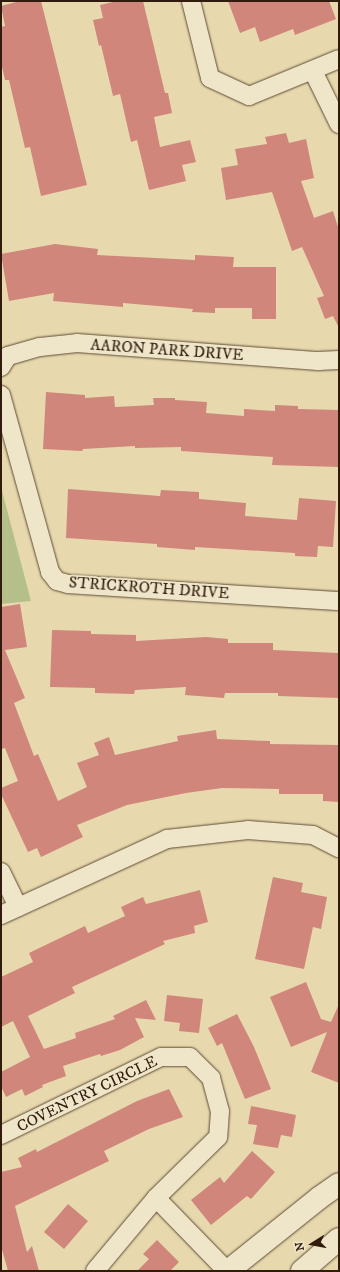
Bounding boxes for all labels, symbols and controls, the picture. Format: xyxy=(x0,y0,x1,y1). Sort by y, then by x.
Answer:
street label: AARON PARK DRIVE xyxy=(90,335,244,365)
street label: STRICKROTH DRIVE xyxy=(68,573,230,603)
street label: COVENTRY CIRCLE xyxy=(14,1052,160,1136)
north arrow xyxy=(292,1224,332,1264)
text: N xyxy=(292,1241,308,1252)

